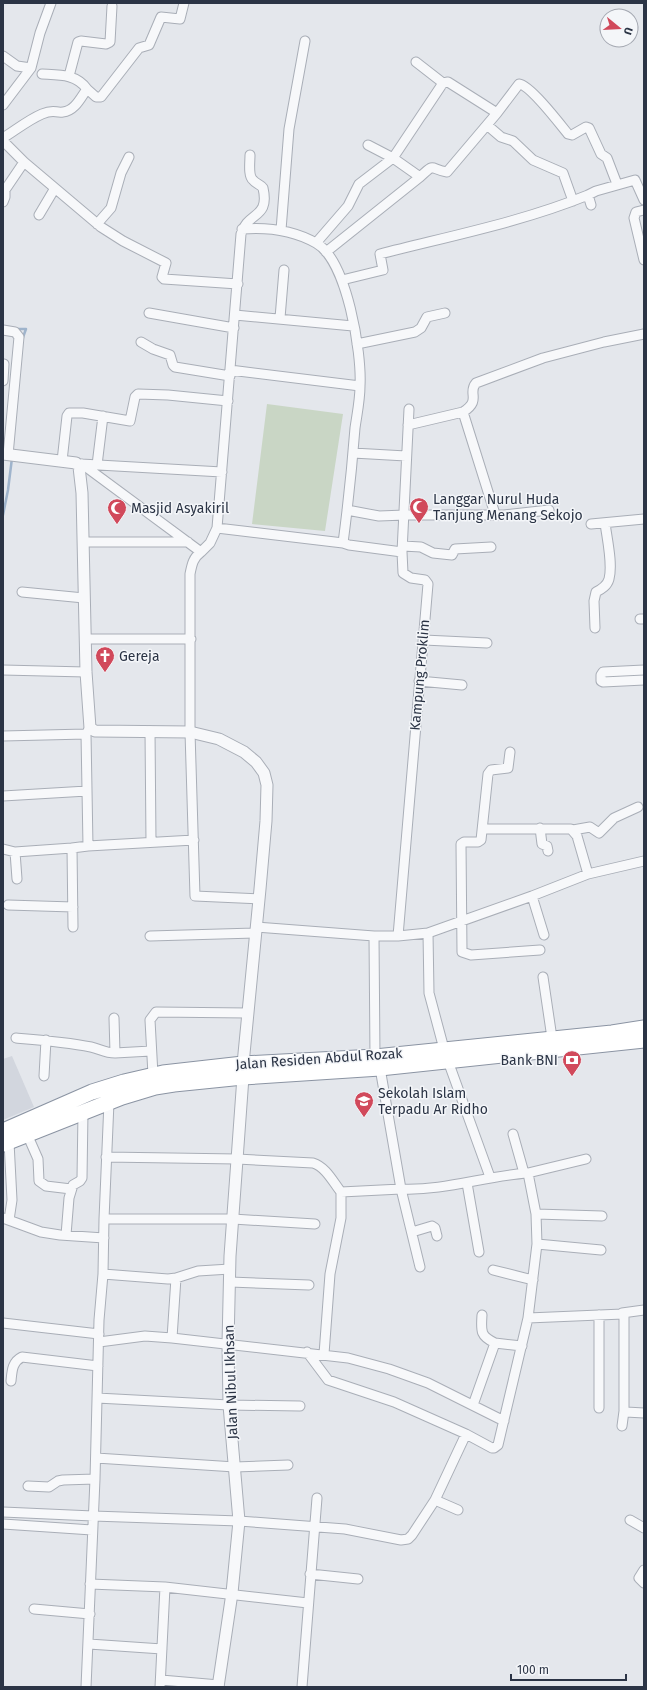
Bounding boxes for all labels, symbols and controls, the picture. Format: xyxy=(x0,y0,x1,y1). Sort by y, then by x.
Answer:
north arrow xyxy=(599,8,639,48)
text: U xyxy=(621,26,635,36)
place label: Langgar Nurul Huda Tanjung Menang Sekojo xyxy=(433,491,583,524)
mosque icon: Langgar Nurul Huda Tanjung Menang Sekojo xyxy=(408,496,430,524)
mosque icon: Masjid Asyakiril xyxy=(106,497,128,525)
place label: Masjid Asyakiril xyxy=(131,500,229,517)
street label: Kampung Proklim xyxy=(407,619,433,731)
church icon: Gereja xyxy=(94,645,116,673)
place label: Gereja xyxy=(119,648,160,665)
street label: Jalan Residen Abdul Rozak xyxy=(235,1045,404,1073)
bank icon: Bank BNI xyxy=(561,1049,583,1077)
place label: Bank BNI xyxy=(501,1052,558,1069)
place label: Sekolah Islam Terpadu Ar Ridho xyxy=(378,1085,488,1118)
school or university icon: Sekolah Islam Terpadu Ar Ridho xyxy=(353,1090,375,1118)
street label: Jalan Nibul Ikhsan xyxy=(221,1324,241,1440)
scale bar xyxy=(511,1656,626,1682)
text: 100 m xyxy=(517,1663,549,1677)

